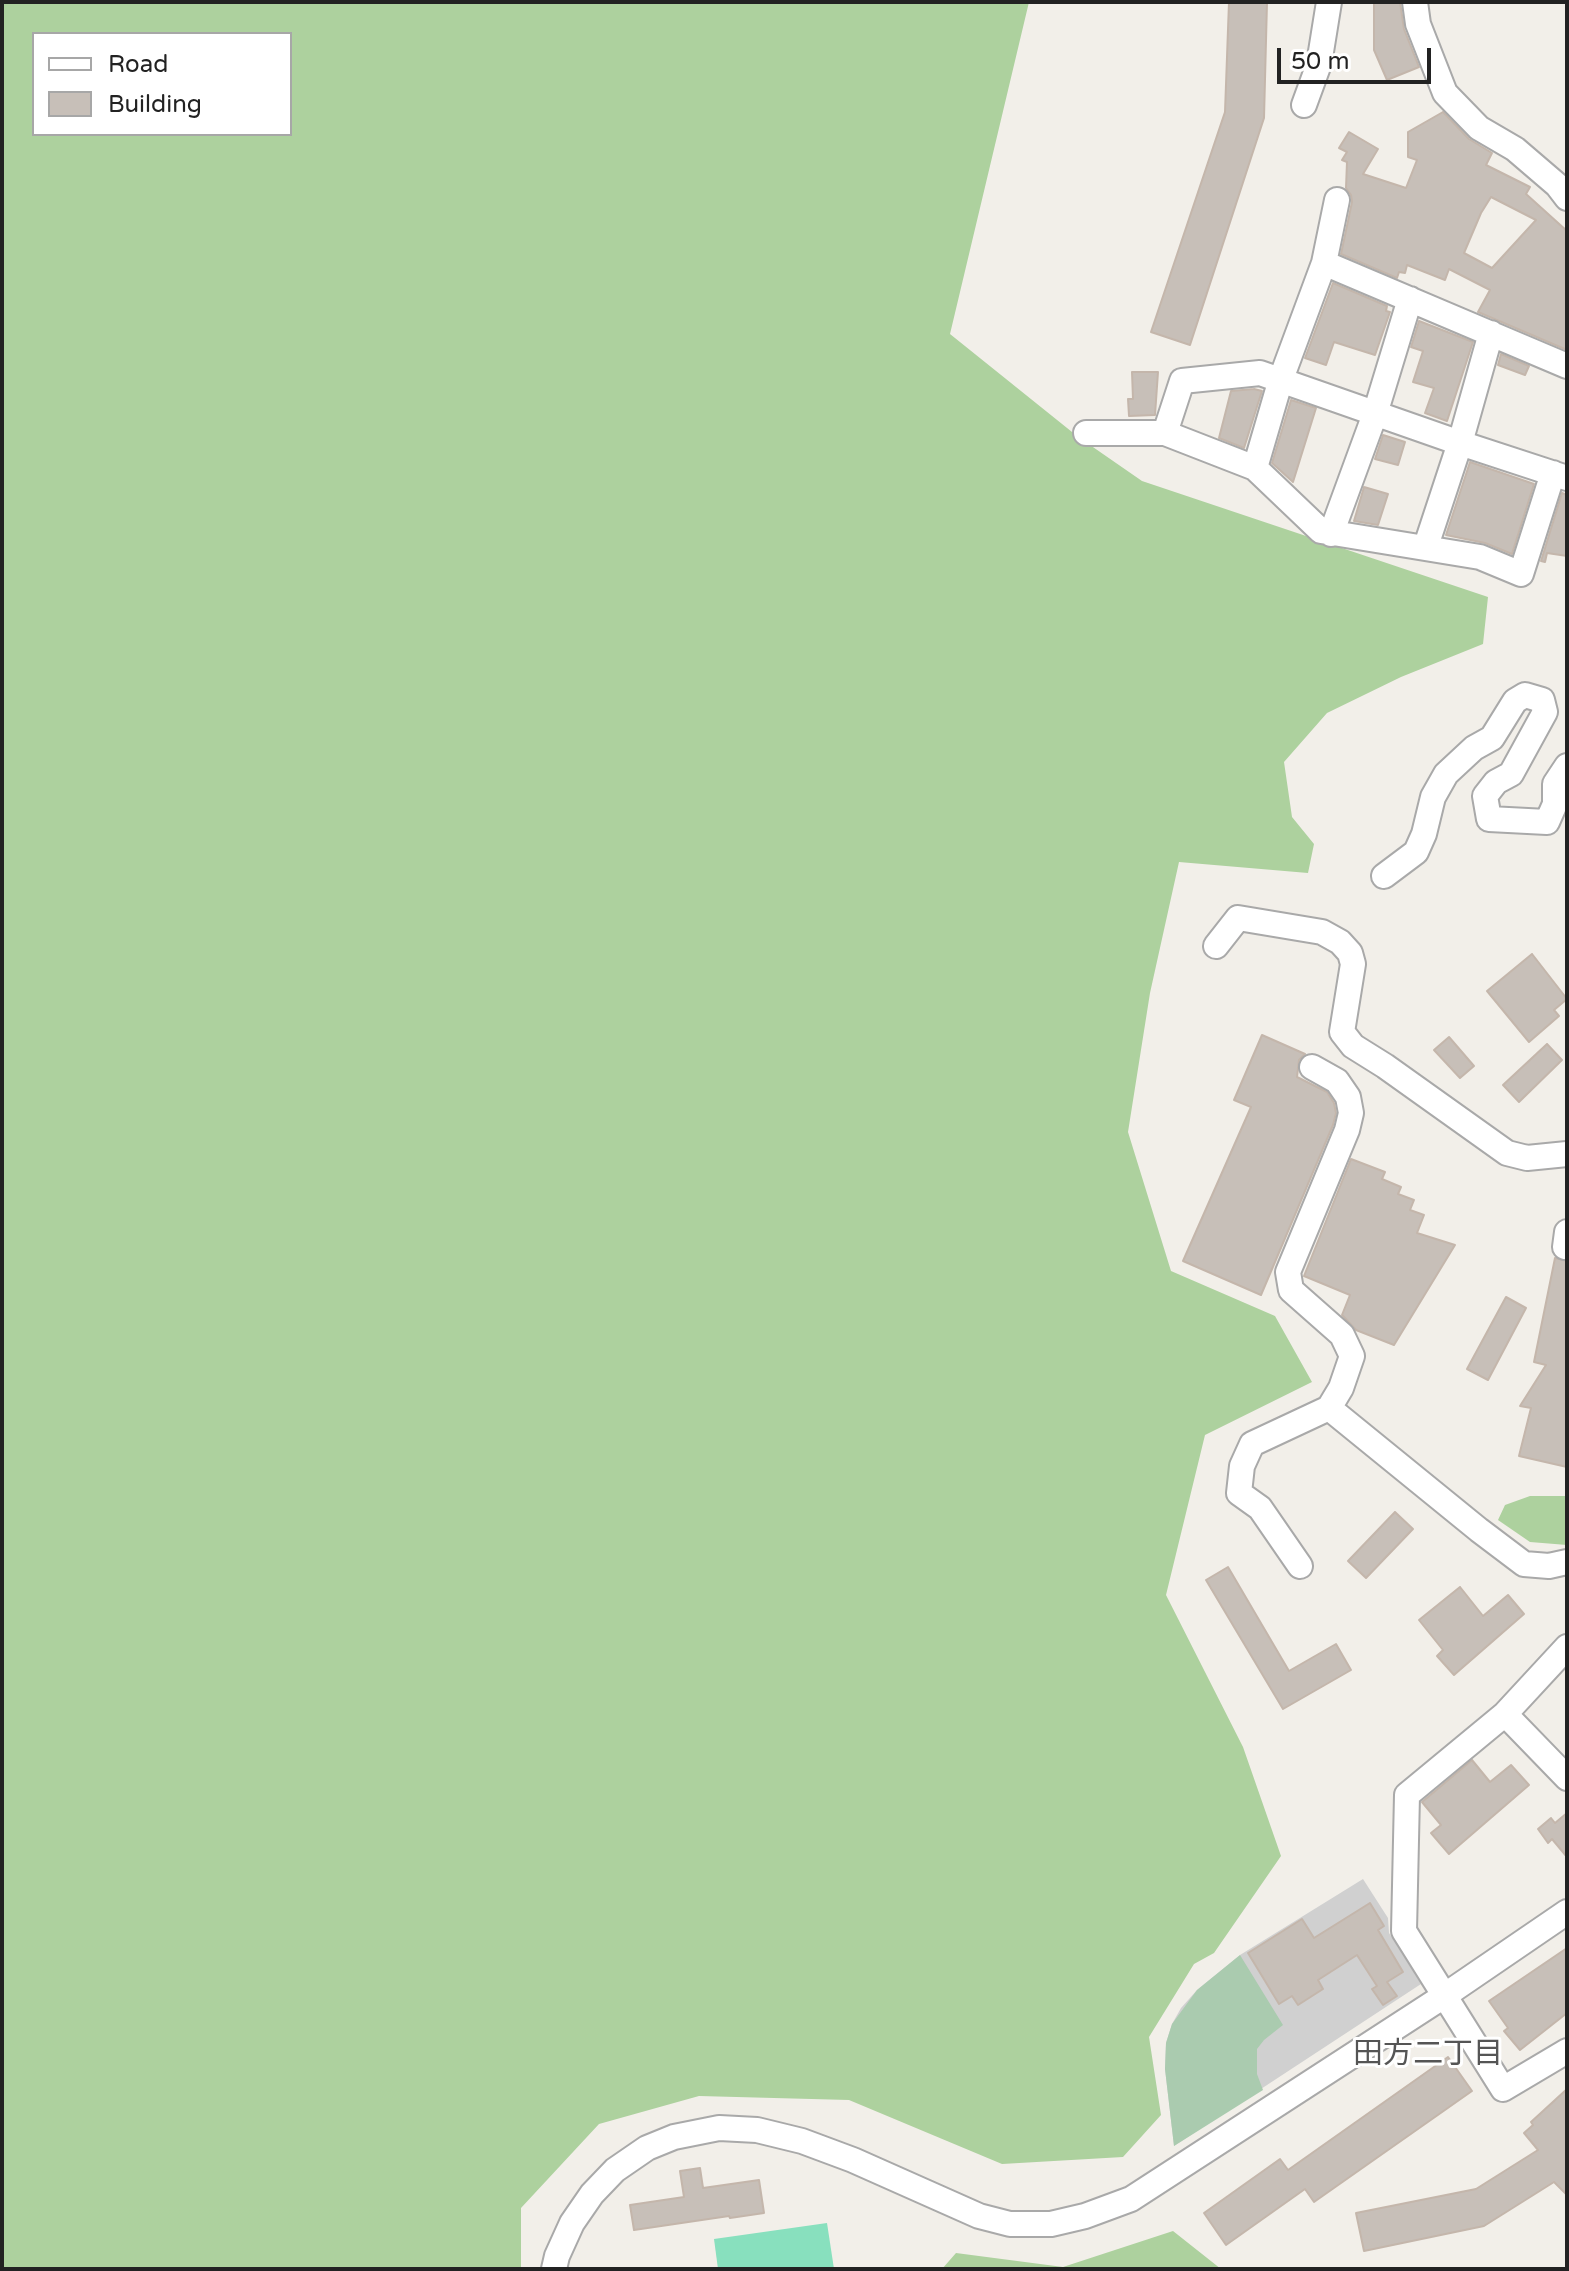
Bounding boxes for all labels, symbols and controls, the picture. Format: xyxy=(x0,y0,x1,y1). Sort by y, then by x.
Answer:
legend xyxy=(32,32,292,136)
scale bar xyxy=(1281,32,1435,82)
text: 50 m xyxy=(1291,47,1349,76)
text: Road xyxy=(108,50,168,79)
text: Building xyxy=(108,90,202,119)
district label: 田方二丁目 xyxy=(1353,2037,1503,2073)

